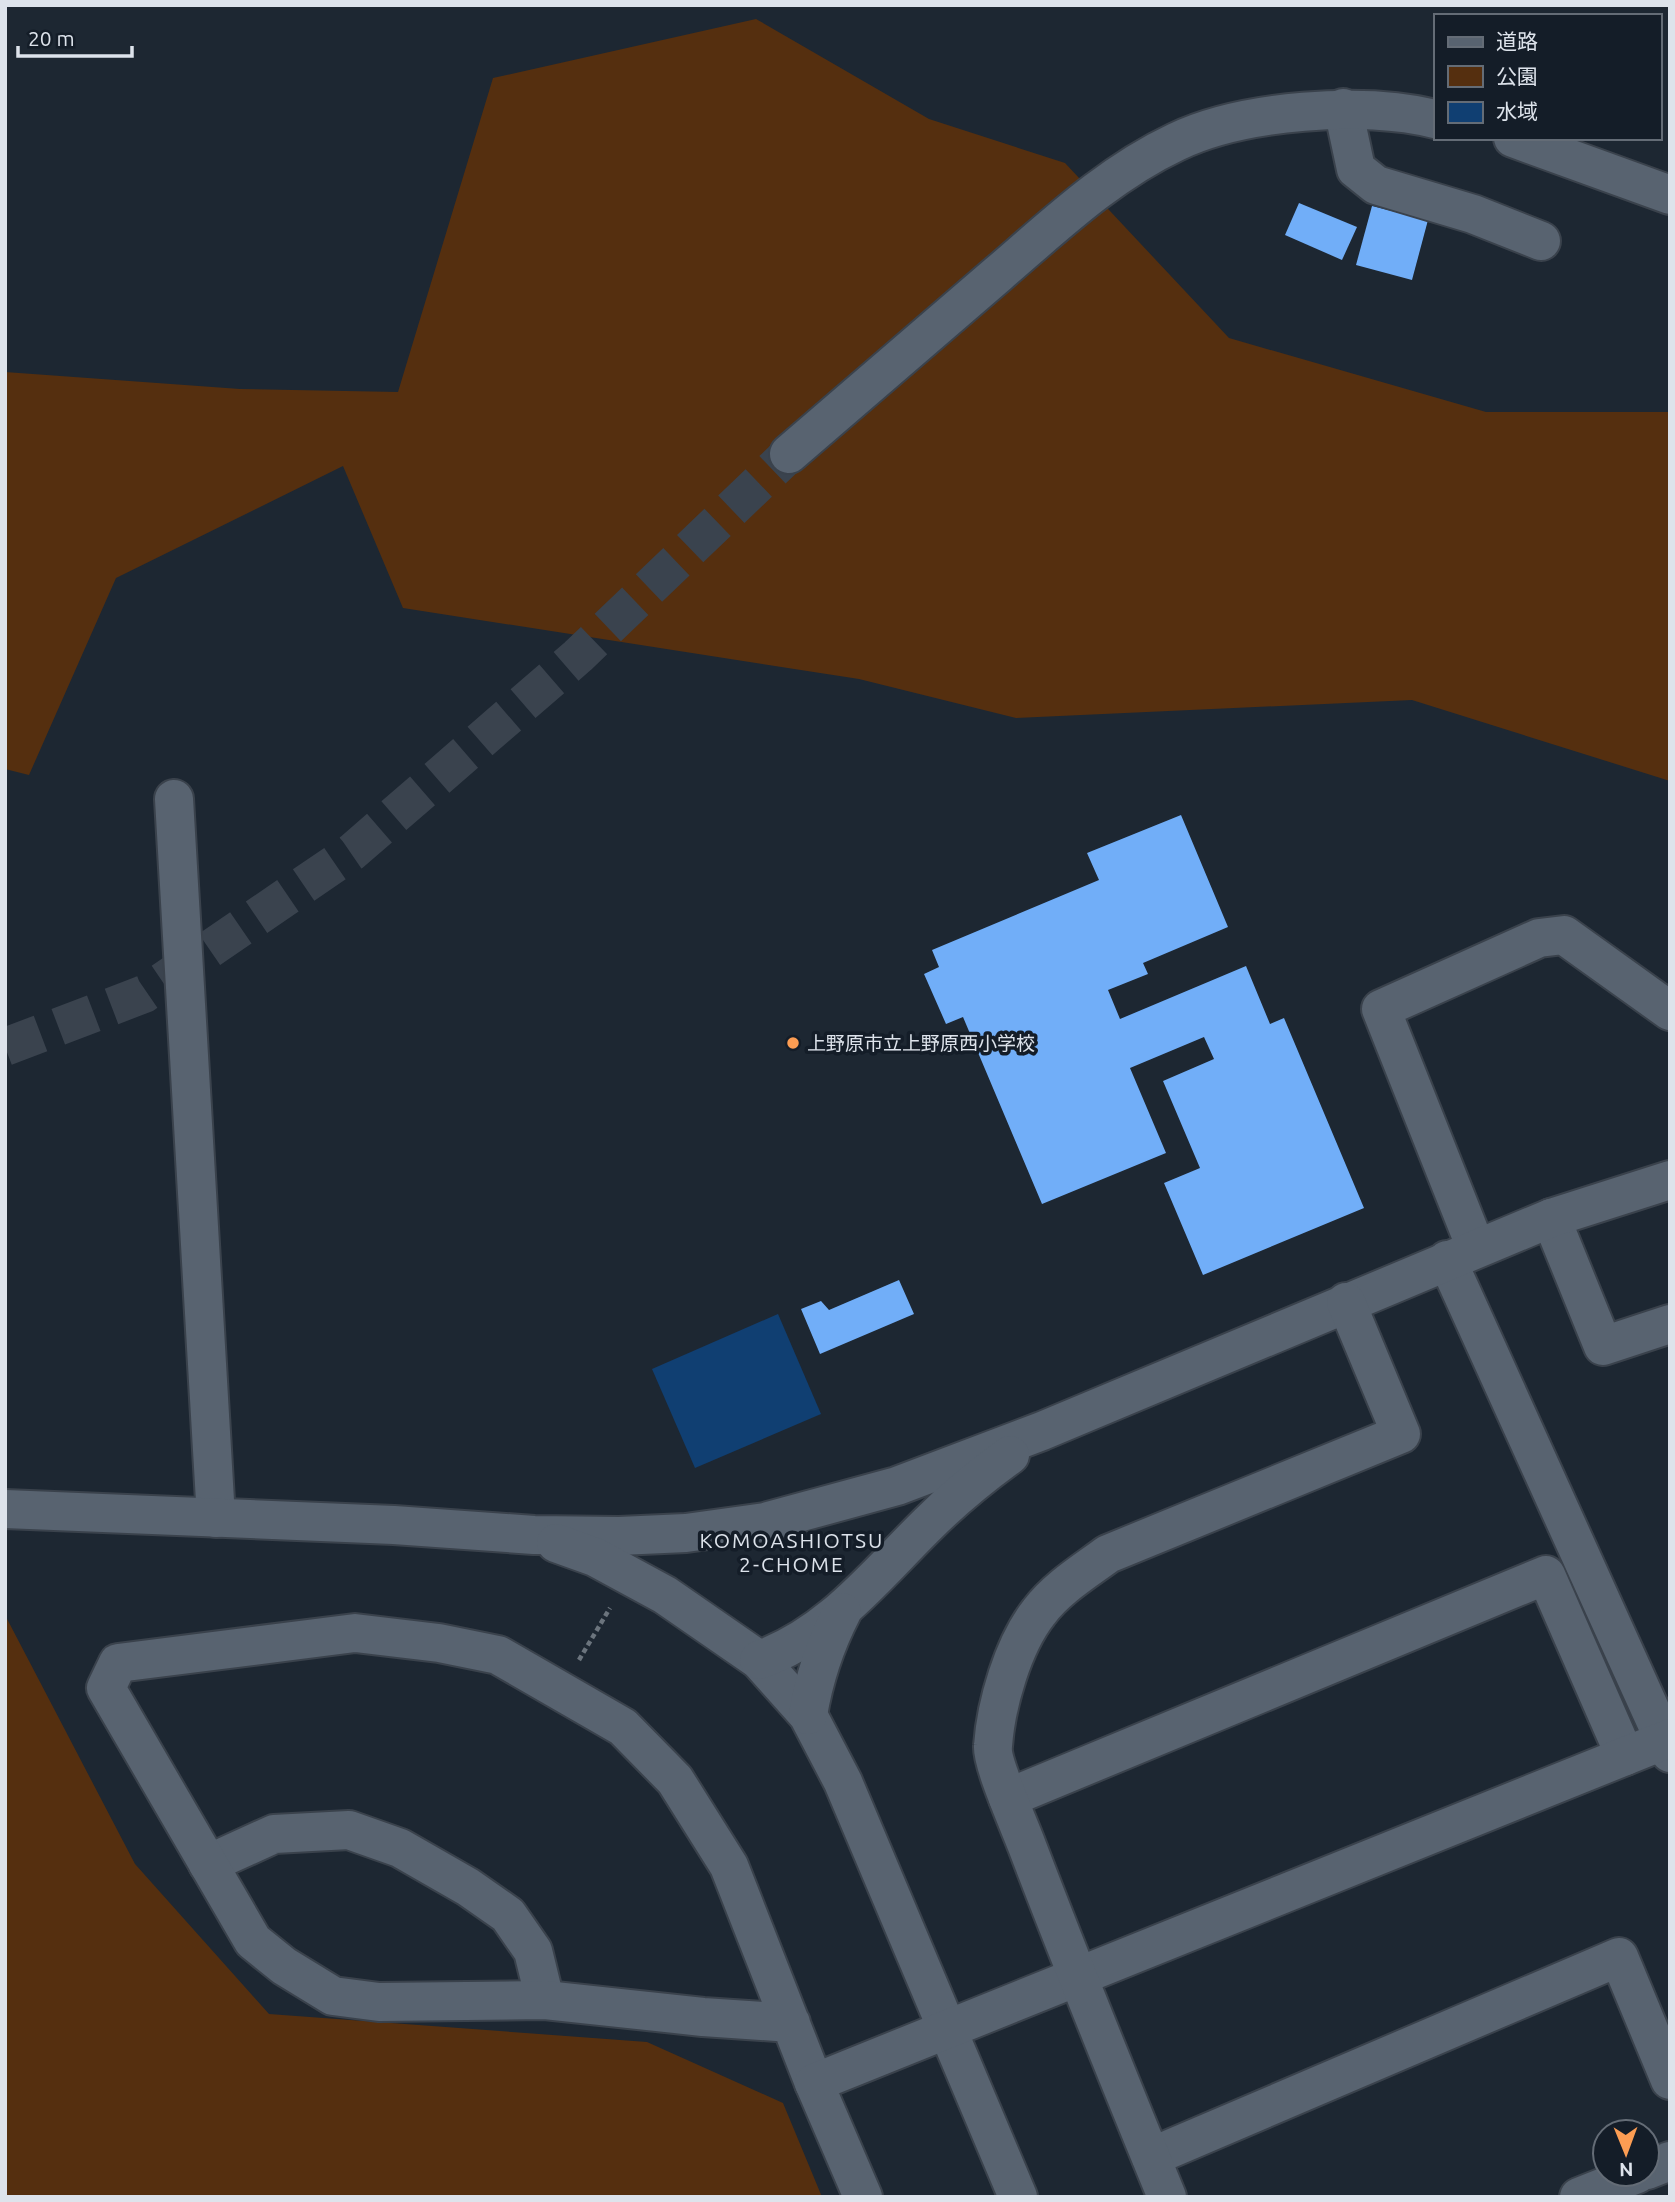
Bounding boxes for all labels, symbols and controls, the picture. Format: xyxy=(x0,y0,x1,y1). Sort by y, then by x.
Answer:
scale bar xyxy=(18,14,131,58)
legend xyxy=(1434,14,1661,140)
text: 20 m xyxy=(28,26,75,50)
text: 道路 xyxy=(1496,29,1538,53)
text: 公園 xyxy=(1496,64,1538,88)
text: 水域 xyxy=(1496,99,1538,123)
place label: 上野原市立上野原西小学校 xyxy=(807,1032,1035,1054)
marker: 上野原市立上野原西小学校 xyxy=(785,1035,801,1051)
district label: KOMOASHIOTSU 2-CHOME xyxy=(700,1528,884,1576)
north arrow xyxy=(1591,2118,1661,2188)
text: N xyxy=(1619,2159,1634,2181)

